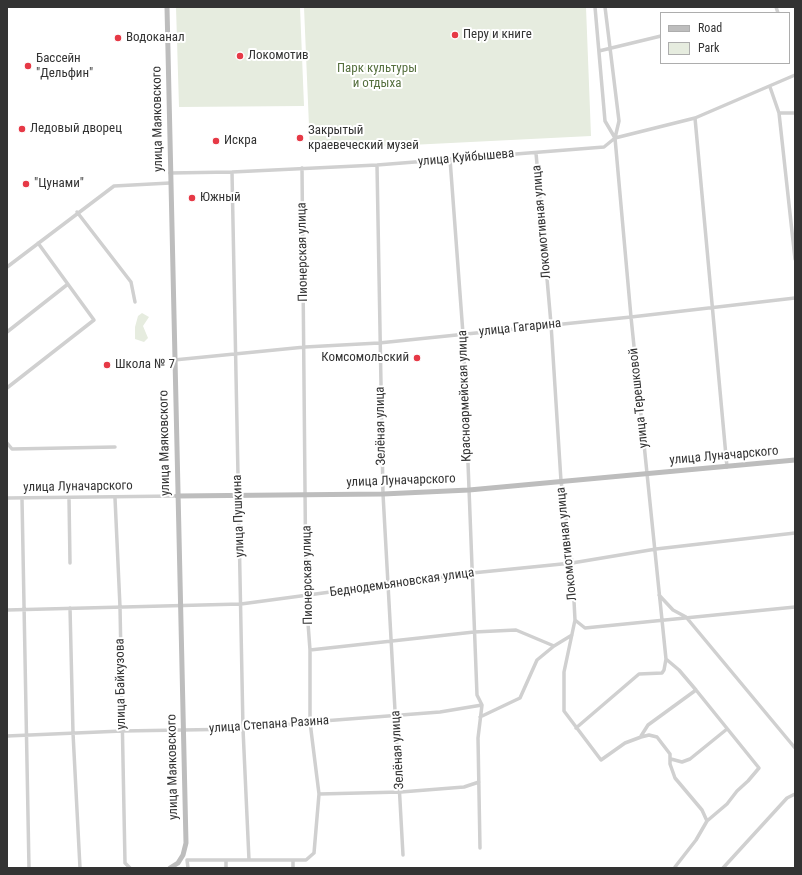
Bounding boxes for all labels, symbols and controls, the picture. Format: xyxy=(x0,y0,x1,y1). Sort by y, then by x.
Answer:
legend xyxy=(660,12,790,64)
text: Road xyxy=(698,21,722,35)
place label: Перу и книге xyxy=(463,27,532,43)
place label: Водоканал xyxy=(126,30,185,46)
marker: Перу и книге xyxy=(450,30,460,40)
marker: Водоканал xyxy=(113,33,123,43)
text: Park xyxy=(698,41,719,55)
place label: Локомотив xyxy=(248,48,309,64)
place label: Бассейн "Дельфин" xyxy=(36,51,93,82)
marker: Локомотив xyxy=(235,51,245,61)
marker: Бассейн "Дельфин" xyxy=(23,61,33,71)
park label: Парк культуры и отдыха xyxy=(337,61,417,92)
street label: улица Маяковского xyxy=(149,66,167,172)
place label: Ледовый дворец xyxy=(30,121,122,137)
place label: Закрытый краевеческий музей xyxy=(308,123,419,154)
marker: Ледовый дворец xyxy=(17,124,27,134)
place label: Искра xyxy=(224,133,257,149)
marker: Закрытый краевеческий музей xyxy=(295,133,305,143)
marker: Искра xyxy=(211,136,221,146)
street label: улица Куйбышева xyxy=(417,146,515,170)
street label: Локомотивная улица xyxy=(529,164,555,280)
place label: "Цунами" xyxy=(34,176,84,192)
marker: "Цунами" xyxy=(21,179,31,189)
place label: Южный xyxy=(200,190,241,206)
marker: Южный xyxy=(187,193,197,203)
street label: Пионерская улица xyxy=(294,202,312,302)
street label: улица Гагарина xyxy=(478,316,562,340)
street label: Красноармейская улица xyxy=(455,330,475,462)
street label: улица Терешковой xyxy=(626,347,652,449)
place label: Комсомольский xyxy=(321,350,409,366)
marker: Комсомольский xyxy=(412,353,422,363)
place label: Школа № 7 xyxy=(115,357,175,373)
marker: Школа № 7 xyxy=(102,360,112,370)
street label: Зелёная улица xyxy=(373,386,389,466)
street label: улица Маяковского xyxy=(156,390,174,496)
street label: улица Луначарского xyxy=(669,443,779,469)
street label: улица Луначарского xyxy=(346,471,456,491)
street label: улица Пушкина xyxy=(230,474,248,558)
street label: улица Луначарского xyxy=(23,478,133,496)
street label: Локомотивная улица xyxy=(553,486,581,602)
street label: Пионерская улица xyxy=(299,525,317,625)
street label: Беднодемьяновская улица xyxy=(329,565,475,601)
street label: улица Байкузова xyxy=(112,638,130,730)
street label: Зелёная улица xyxy=(388,710,408,790)
street label: улица Степана Разина xyxy=(208,713,330,737)
street label: улица Маяковского xyxy=(164,714,182,820)

